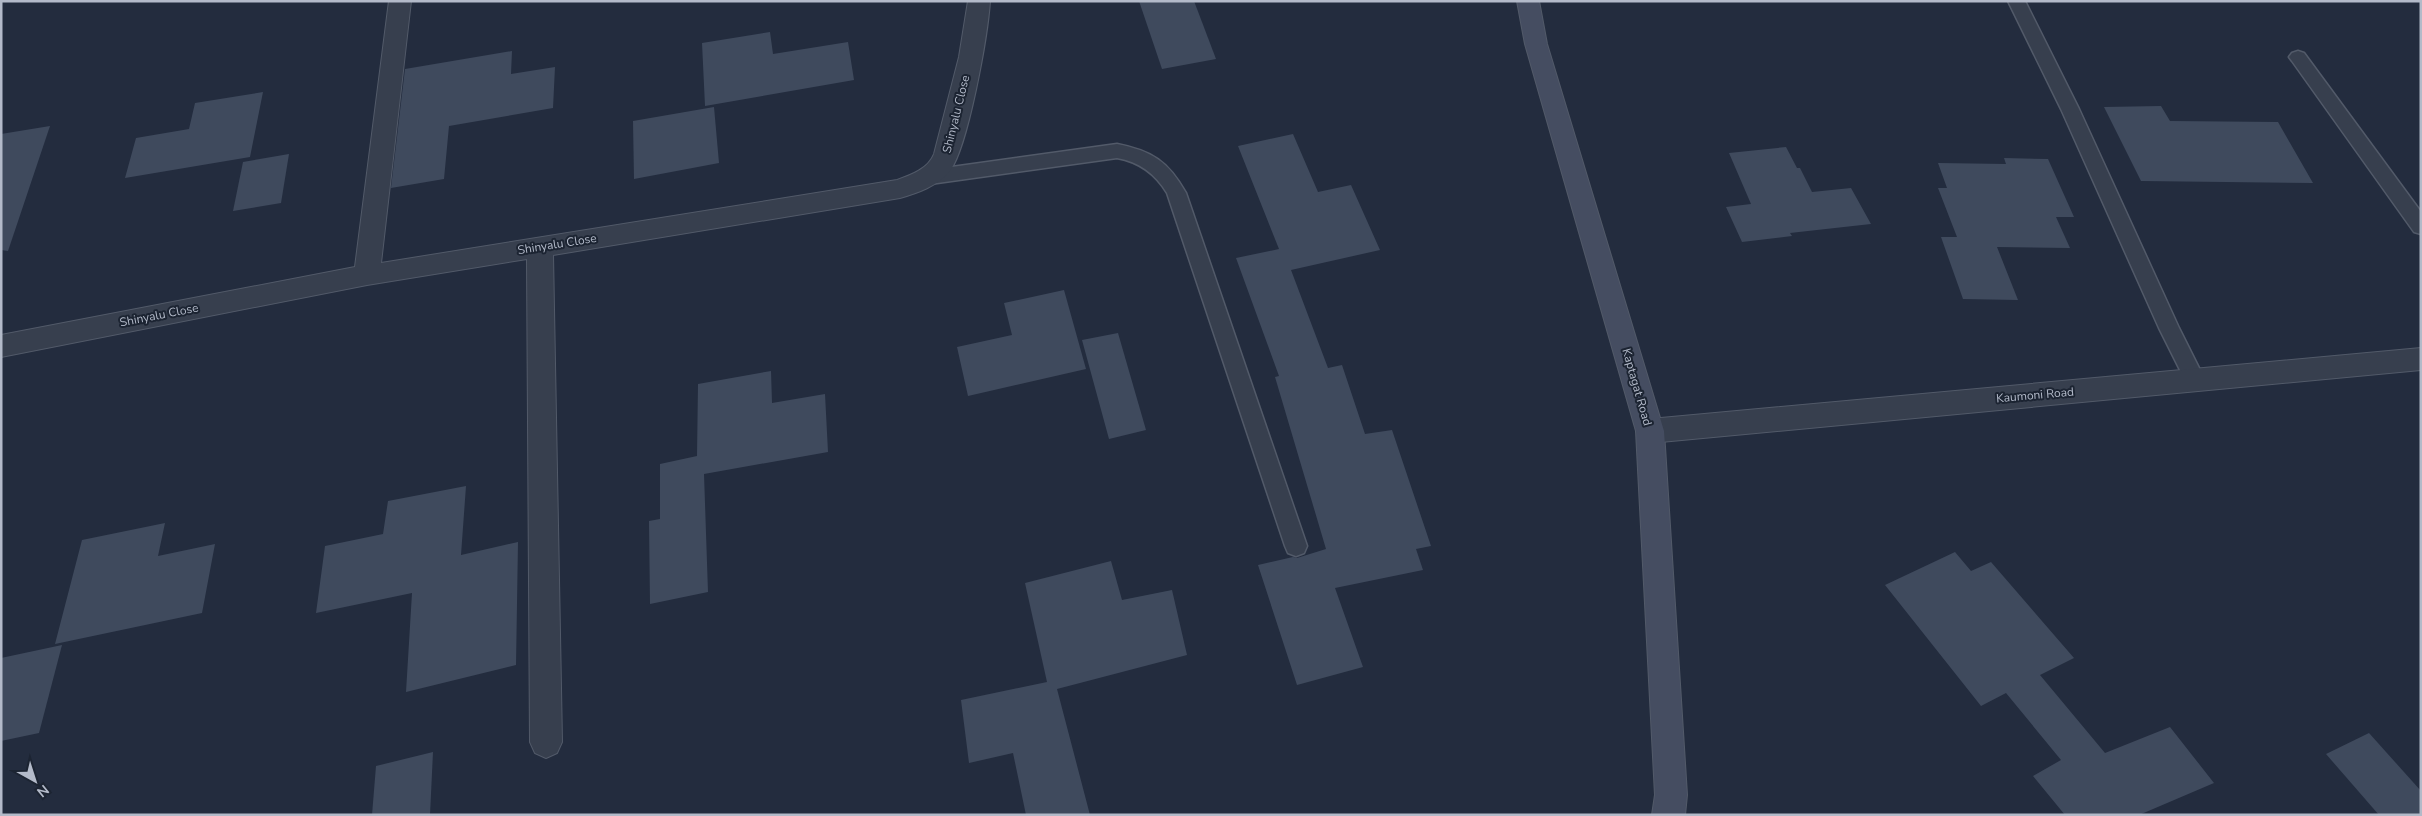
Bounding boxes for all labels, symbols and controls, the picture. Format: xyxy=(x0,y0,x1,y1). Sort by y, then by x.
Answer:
street label: Shinyalu Close xyxy=(939,73,973,155)
street label: Shinyalu Close xyxy=(516,230,598,258)
street label: Shinyalu Close xyxy=(118,300,200,330)
street label: Kaptagat Road xyxy=(1618,346,1656,428)
street label: Kaumoni Road xyxy=(1995,384,2075,406)
north arrow xyxy=(10,756,60,806)
text: N xyxy=(33,780,53,801)

